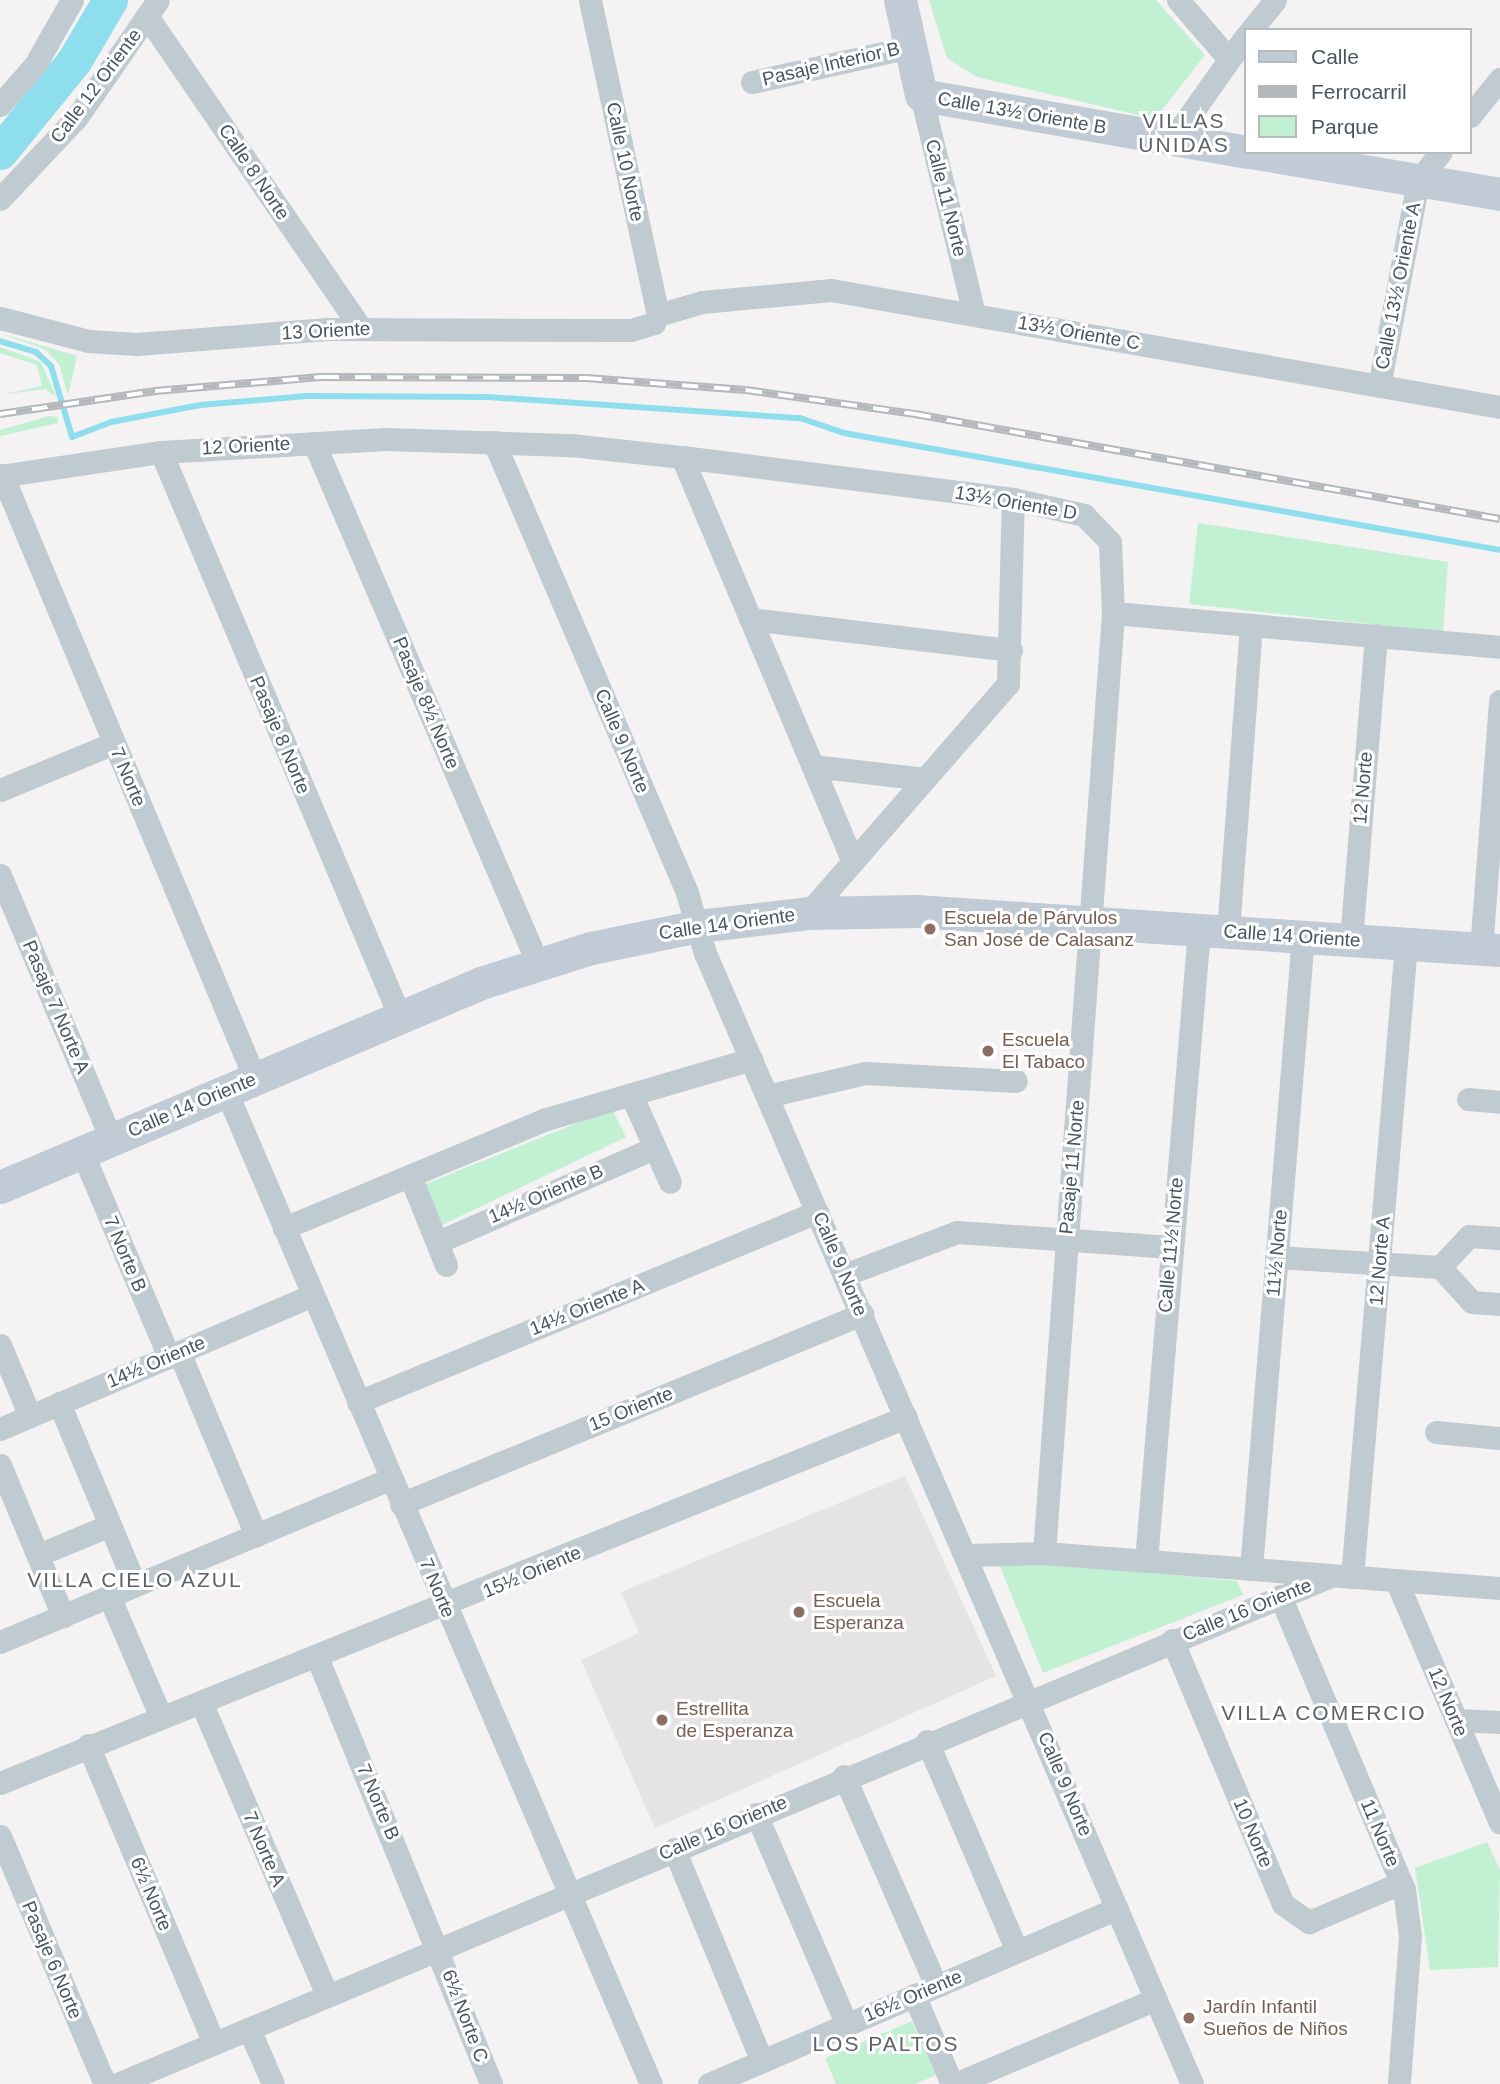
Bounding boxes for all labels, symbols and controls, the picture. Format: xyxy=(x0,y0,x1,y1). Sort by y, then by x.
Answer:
street label: Calle 12 Oriente xyxy=(46,24,146,148)
legend xyxy=(1244,28,1472,154)
street label: Pasaje Interior B xyxy=(760,37,902,91)
text: Calle xyxy=(1311,45,1359,68)
text: Ferrocarril xyxy=(1311,80,1407,103)
street label: Calle 13½ Oriente B xyxy=(936,87,1108,139)
street label: Calle 10 Norte xyxy=(601,100,649,224)
district label: VILLAS UNIDAS xyxy=(1139,108,1229,158)
text: Parque xyxy=(1311,115,1379,138)
street label: Calle 8 Norte xyxy=(214,120,294,224)
street label: Calle 11 Norte xyxy=(920,137,972,259)
street label: Calle 13½ Oriente A xyxy=(1370,200,1426,372)
street label: 13½ Oriente C xyxy=(1016,311,1142,355)
street label: 13 Oriente xyxy=(281,317,371,345)
street label: 12 Oriente xyxy=(201,432,291,460)
street label: 13½ Oriente D xyxy=(953,481,1079,525)
street label: Pasaje 8½ Norte xyxy=(388,633,464,773)
street label: Pasaje 8 Norte xyxy=(245,673,315,797)
street label: Calle 9 Norte xyxy=(590,686,654,796)
street label: 7 Norte xyxy=(105,744,151,810)
street label: 12 Norte xyxy=(1348,751,1378,825)
street label: Calle 14 Oriente xyxy=(657,903,797,945)
place label: Escuela de Párvulos San José de Calasanz xyxy=(944,907,1134,951)
street label: Calle 14 Oriente xyxy=(1223,920,1361,952)
marker: Escuela de Párvulos San José de Calasanz xyxy=(922,921,938,937)
street label: Pasaje 7 Norte A xyxy=(17,936,95,1078)
place label: Escuela El Tabaco xyxy=(1002,1029,1085,1073)
marker: Escuela El Tabaco xyxy=(980,1043,996,1059)
street label: Calle 14 Oriente xyxy=(124,1068,260,1142)
street label: Pasaje 11 Norte xyxy=(1055,1099,1089,1235)
street label: 14½ Oriente B xyxy=(485,1160,607,1228)
street label: Calle 11½ Norte xyxy=(1154,1176,1188,1314)
street label: Calle 9 Norte xyxy=(808,1209,872,1319)
street label: 11½ Norte xyxy=(1262,1209,1292,1297)
street label: 7 Norte B xyxy=(99,1213,151,1295)
street label: 12 Norte A xyxy=(1365,1215,1395,1307)
street label: 14½ Oriente A xyxy=(526,1273,648,1341)
street label: 14½ Oriente xyxy=(103,1331,209,1393)
street label: 15 Oriente xyxy=(586,1382,676,1436)
street label: 15½ Oriente xyxy=(479,1541,585,1603)
street label: 7 Norte xyxy=(414,1555,460,1621)
district label: VILLA CIELO AZUL xyxy=(28,1567,242,1593)
street label: Calle 16 Oriente xyxy=(1179,1574,1315,1646)
place label: Escuela Esperanza xyxy=(813,1590,904,1634)
marker: Escuela Esperanza xyxy=(791,1604,807,1620)
street label: 12 Norte xyxy=(1423,1664,1473,1740)
place label: Estrellita de Esperanza xyxy=(676,1698,793,1742)
district label: VILLA COMERCIO xyxy=(1222,1700,1426,1726)
marker: Estrellita de Esperanza xyxy=(654,1712,670,1728)
street label: Calle 9 Norte xyxy=(1033,1729,1097,1839)
street label: 7 Norte B xyxy=(352,1761,404,1843)
street label: Calle 16 Oriente xyxy=(655,1791,791,1865)
street label: 10 Norte xyxy=(1228,1795,1278,1871)
street label: 11 Norte xyxy=(1356,1796,1404,1870)
street label: 7 Norte A xyxy=(238,1808,290,1890)
street label: 6½ Norte xyxy=(125,1854,177,1934)
street label: Pasaje 6 Norte xyxy=(17,1898,87,2022)
street label: 16½ Oriente xyxy=(860,1965,966,2027)
street label: 6½ Norte C xyxy=(437,1967,493,2065)
place label: Jardín Infantil Sueños de Niños xyxy=(1203,1996,1348,2040)
marker: Jardín Infantil Sueños de Niños xyxy=(1181,2010,1197,2026)
district label: LOS PALTOS xyxy=(814,2031,958,2057)

